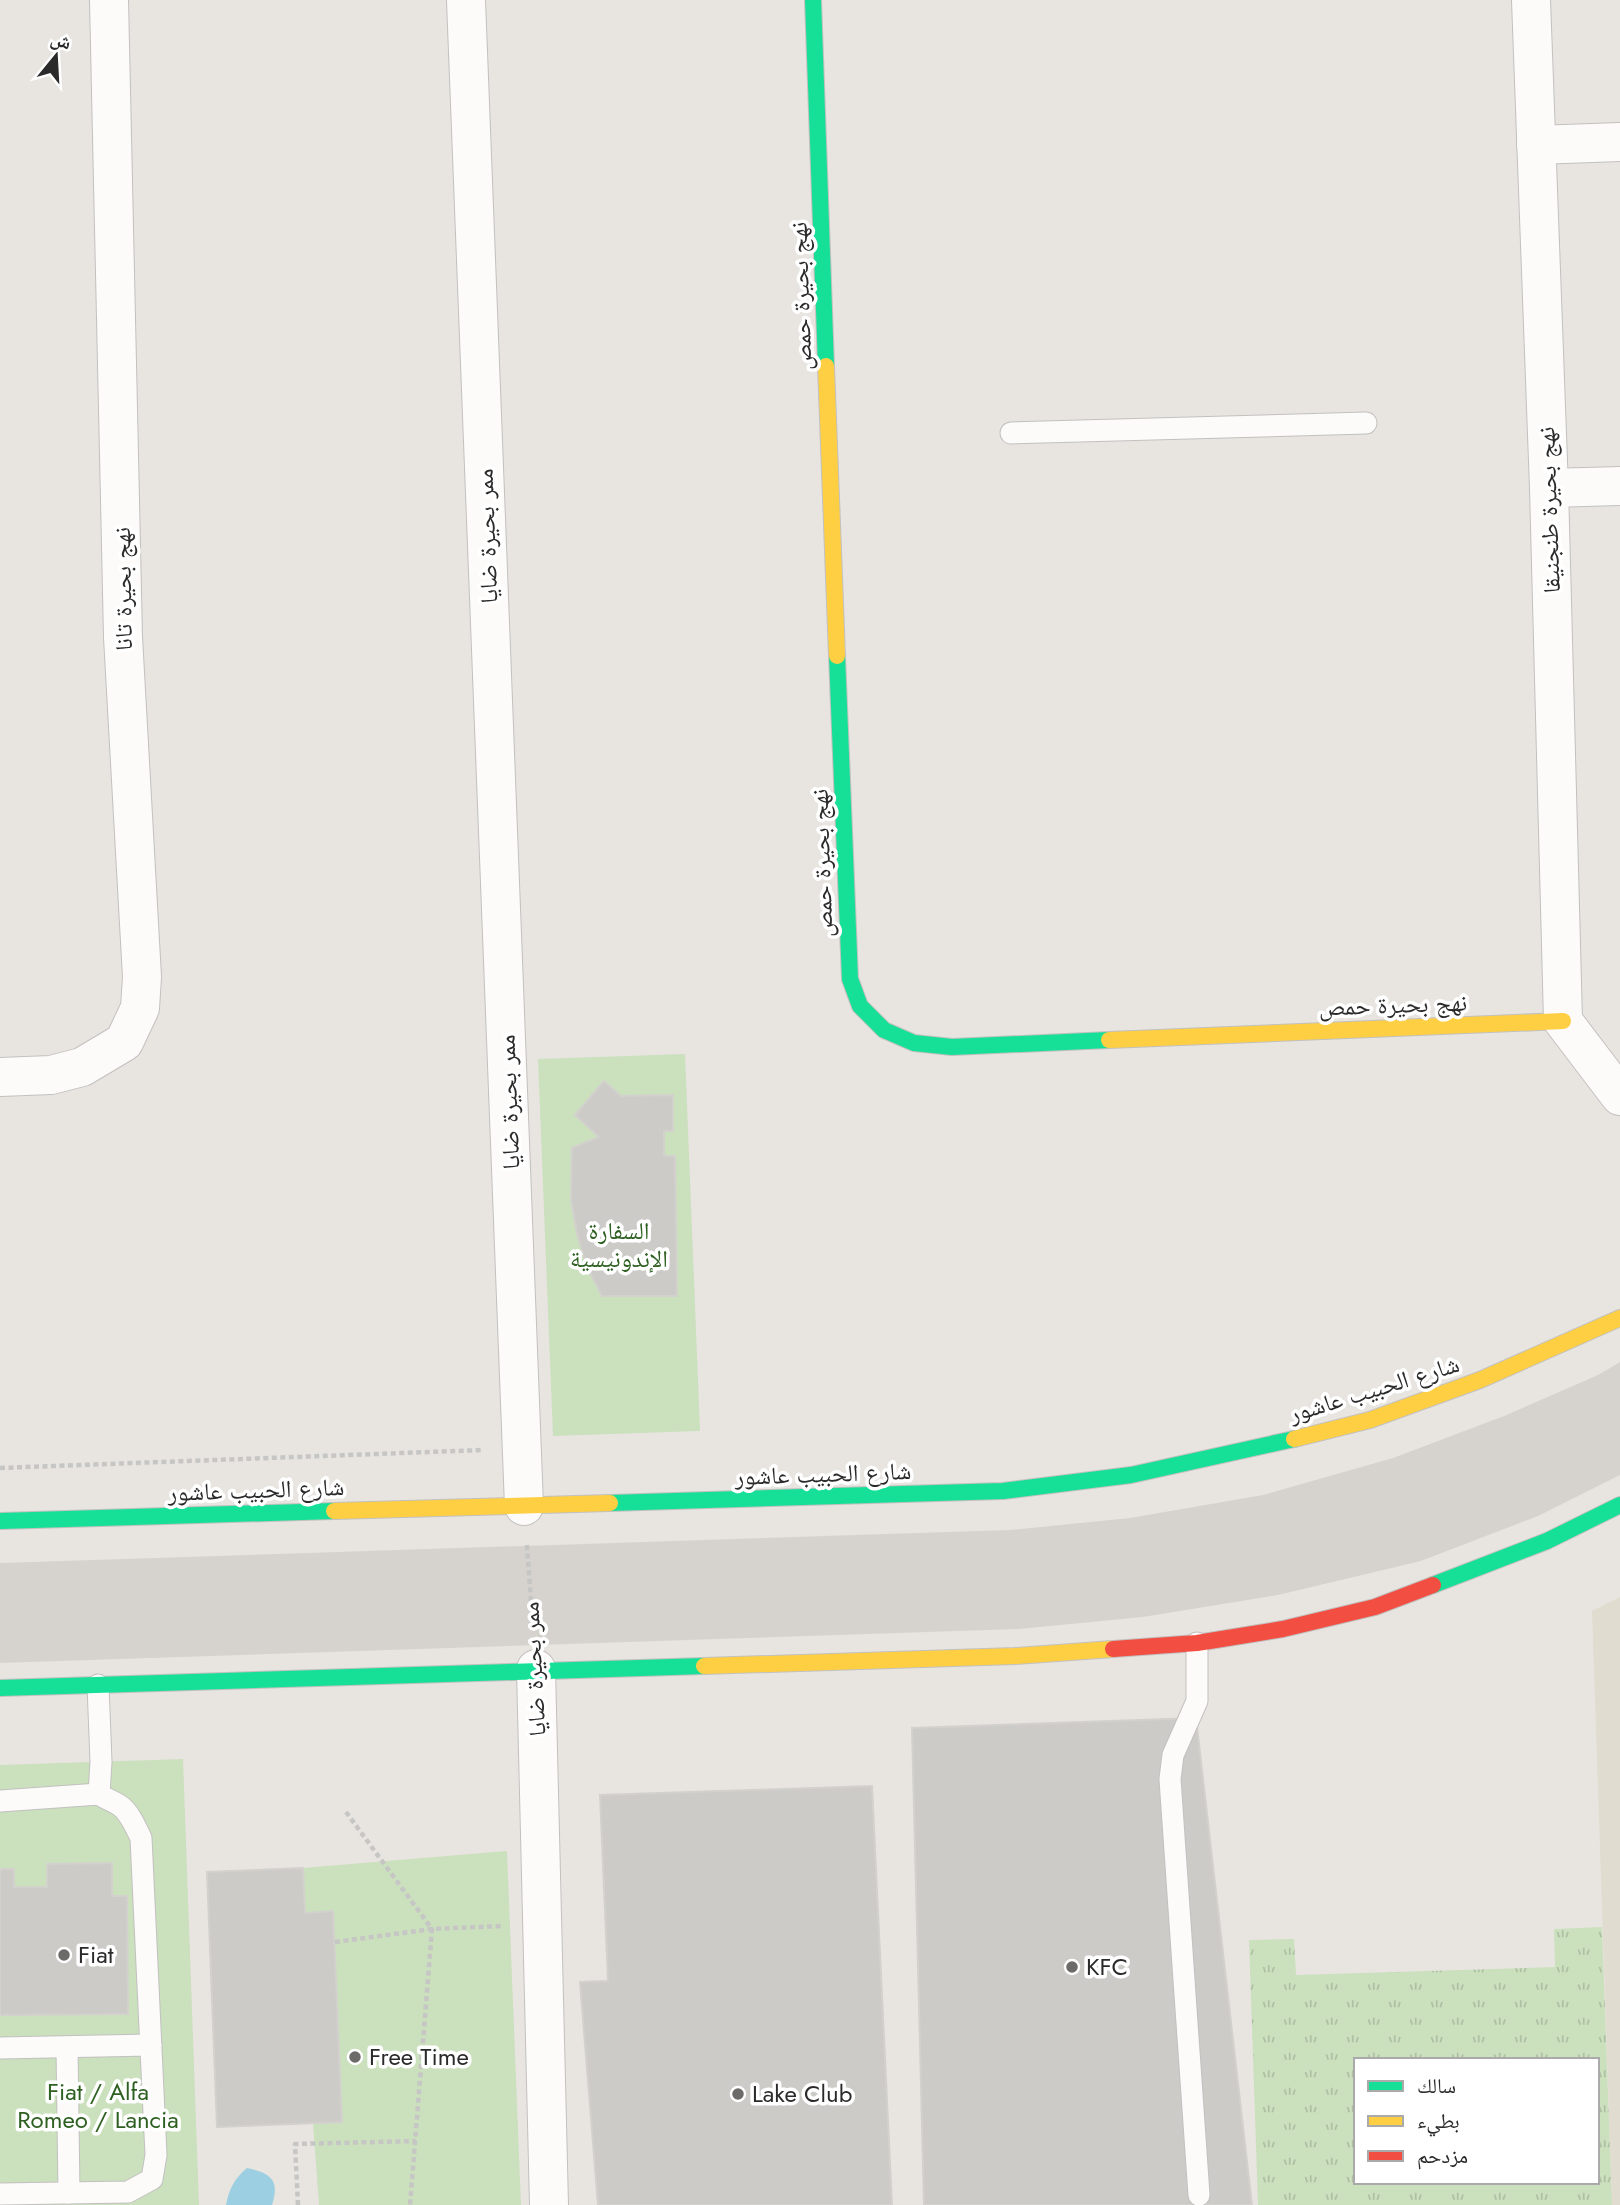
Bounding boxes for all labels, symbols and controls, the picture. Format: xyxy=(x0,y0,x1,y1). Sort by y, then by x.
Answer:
north arrow xyxy=(21,21,91,91)
text: ش xyxy=(47,24,75,56)
street label: نهج بحيرة حمص xyxy=(780,221,821,371)
street label: نهج بحيرة طنجنيقا xyxy=(1528,426,1569,594)
street label: ممر بحيرة ضايا xyxy=(467,468,506,604)
street label: نهج بحيرة تانا xyxy=(104,527,141,651)
street label: نهج بحيرة حمص xyxy=(801,788,842,938)
street label: نهج بحيرة حمص xyxy=(1318,984,1468,1025)
street label: ممر بحيرة ضايا xyxy=(489,1034,528,1170)
park label: السفارة الإندونيسية xyxy=(570,1213,668,1276)
street label: شارع الحبيب عاشور xyxy=(1283,1346,1463,1431)
street label: شارع الحبيب عاشور xyxy=(733,1453,912,1494)
street label: شارع الحبيب عاشور xyxy=(166,1469,345,1510)
street label: ممر بحيرة ضايا xyxy=(512,1601,555,1737)
place label: Fiat xyxy=(78,1937,114,1972)
marker: Fiat xyxy=(56,1947,72,1963)
place label: KFC xyxy=(1086,1949,1128,1984)
marker: KFC xyxy=(1064,1959,1080,1975)
place label: Free Time xyxy=(369,2039,469,2074)
marker: Free Time xyxy=(347,2049,363,2065)
legend xyxy=(1354,2058,1599,2184)
text: سالك xyxy=(1417,2071,1456,2101)
park label: Fiat / Alfa Romeo / Lancia xyxy=(17,2074,179,2137)
place label: Lake Club xyxy=(752,2076,852,2111)
marker: Lake Club xyxy=(730,2086,746,2102)
text: بطيء xyxy=(1417,2106,1460,2137)
text: مزدحم xyxy=(1417,2141,1468,2171)

